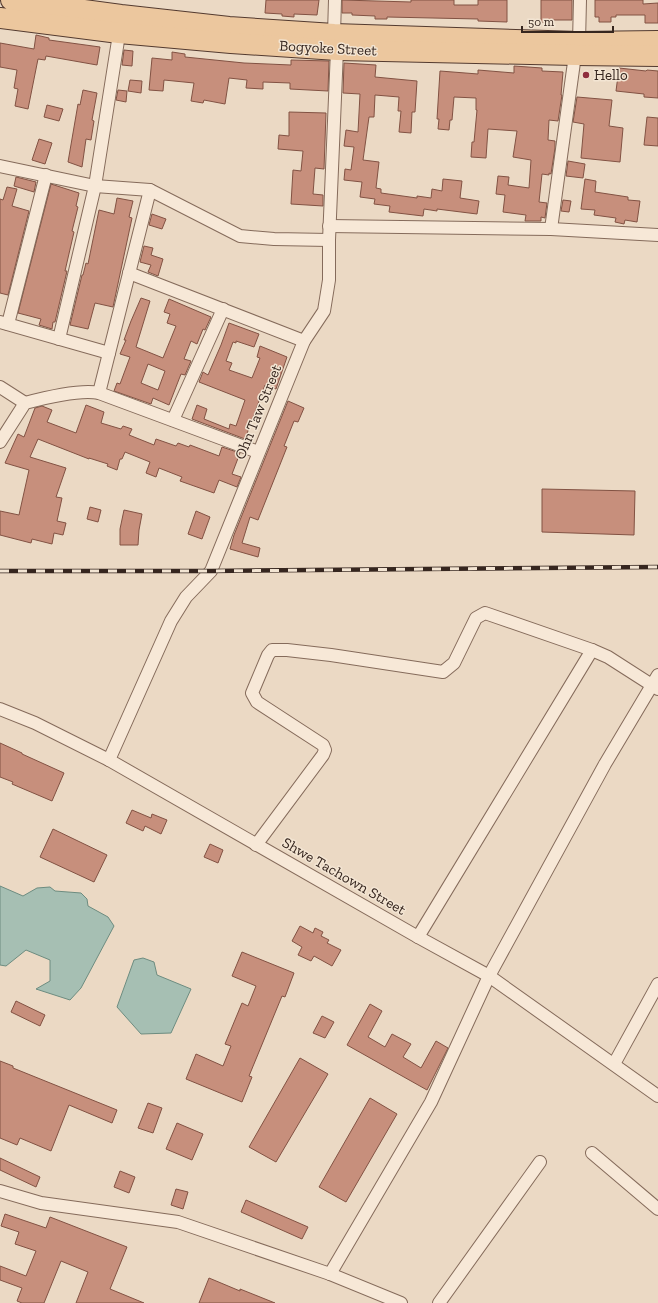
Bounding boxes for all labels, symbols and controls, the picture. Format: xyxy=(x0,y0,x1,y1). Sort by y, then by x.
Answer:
scale bar xyxy=(522,8,613,34)
text: 50 m xyxy=(528,15,555,29)
street label: Bogyoke Street xyxy=(279,36,378,60)
place label: Hello xyxy=(594,66,628,84)
marker: Hello xyxy=(581,70,591,80)
street label: Ohn Taw Street xyxy=(231,362,285,462)
street label: Shwe Tachown Street xyxy=(279,833,409,919)

